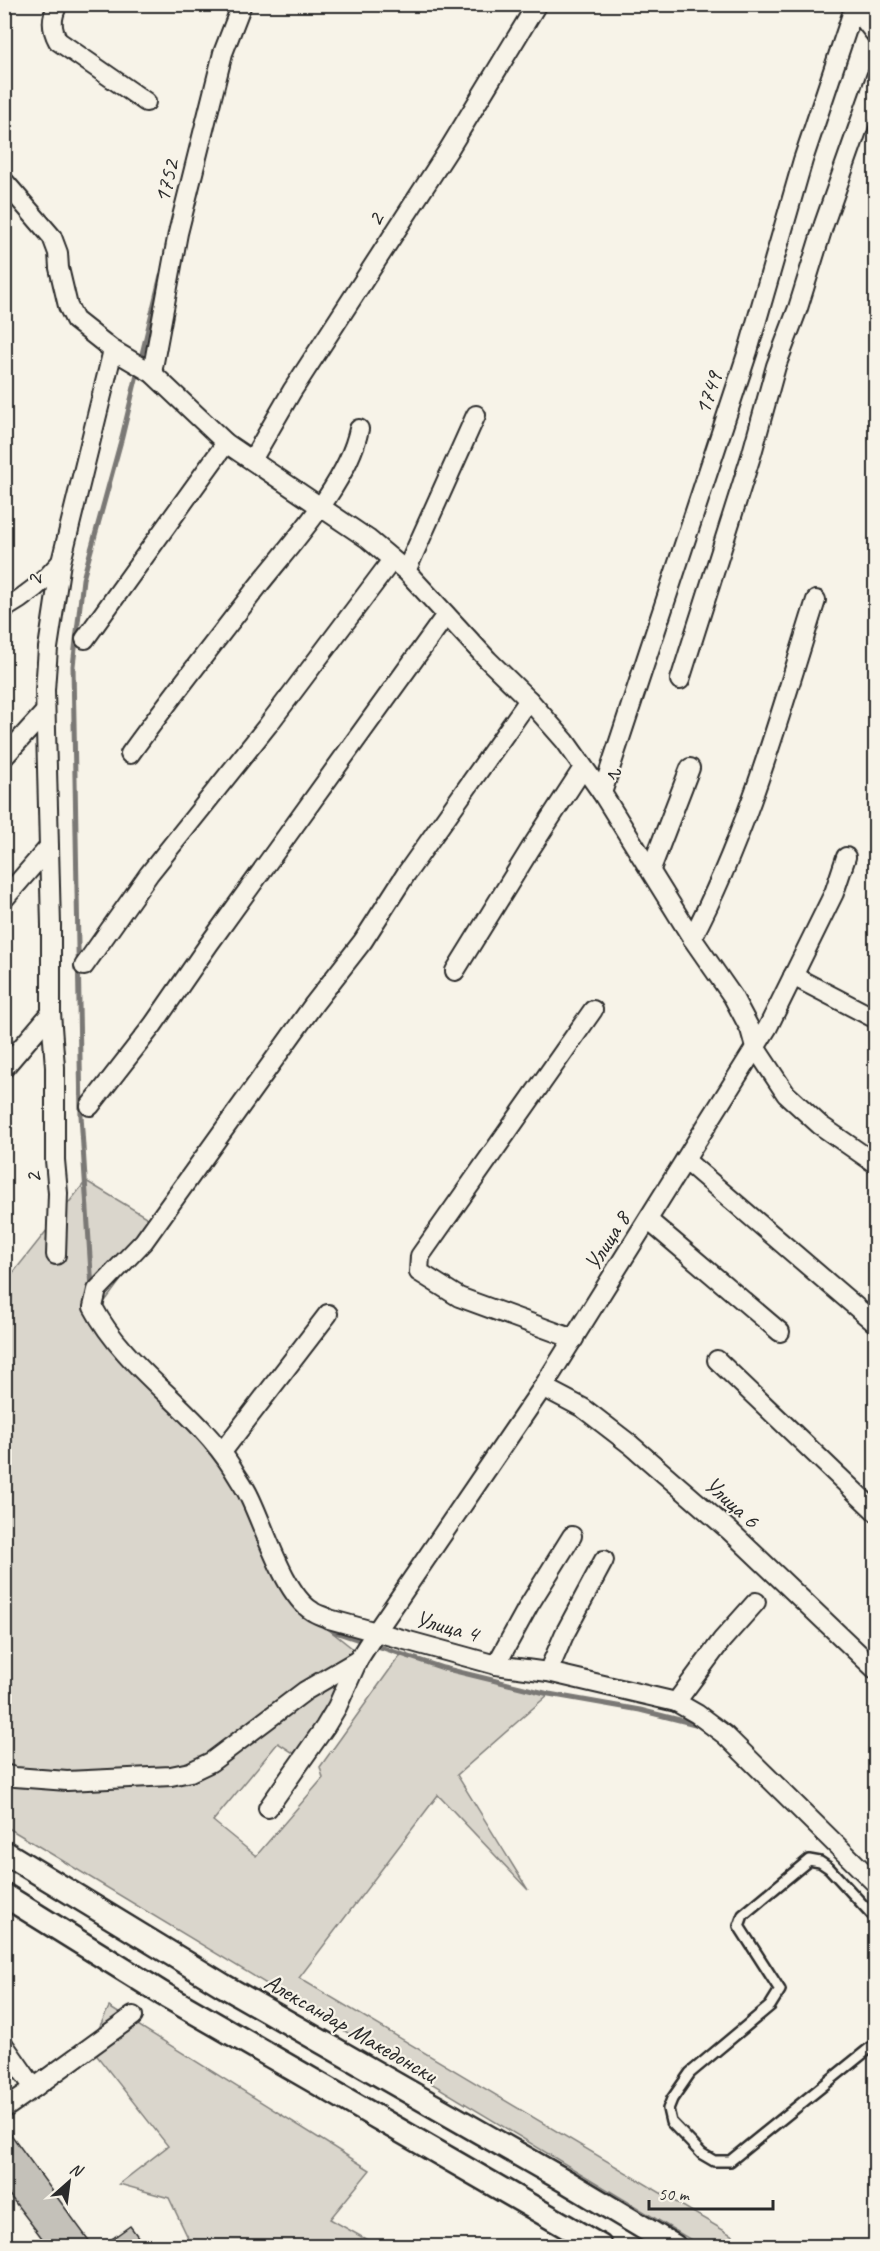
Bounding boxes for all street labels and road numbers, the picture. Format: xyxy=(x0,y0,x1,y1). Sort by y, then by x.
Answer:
street label: 1752 xyxy=(146,154,186,206)
street label: 2 xyxy=(359,204,392,232)
street label: 1749 xyxy=(687,366,730,418)
street label: 2 xyxy=(18,570,50,587)
street label: 2 xyxy=(600,758,632,786)
street label: 2 xyxy=(17,1169,48,1185)
street label: Улица 8 xyxy=(577,1204,638,1276)
street label: Улица 6 xyxy=(698,1469,767,1535)
street label: Улица 4 xyxy=(412,1603,484,1649)
street label: Александар Македонски xyxy=(259,1966,445,2091)

